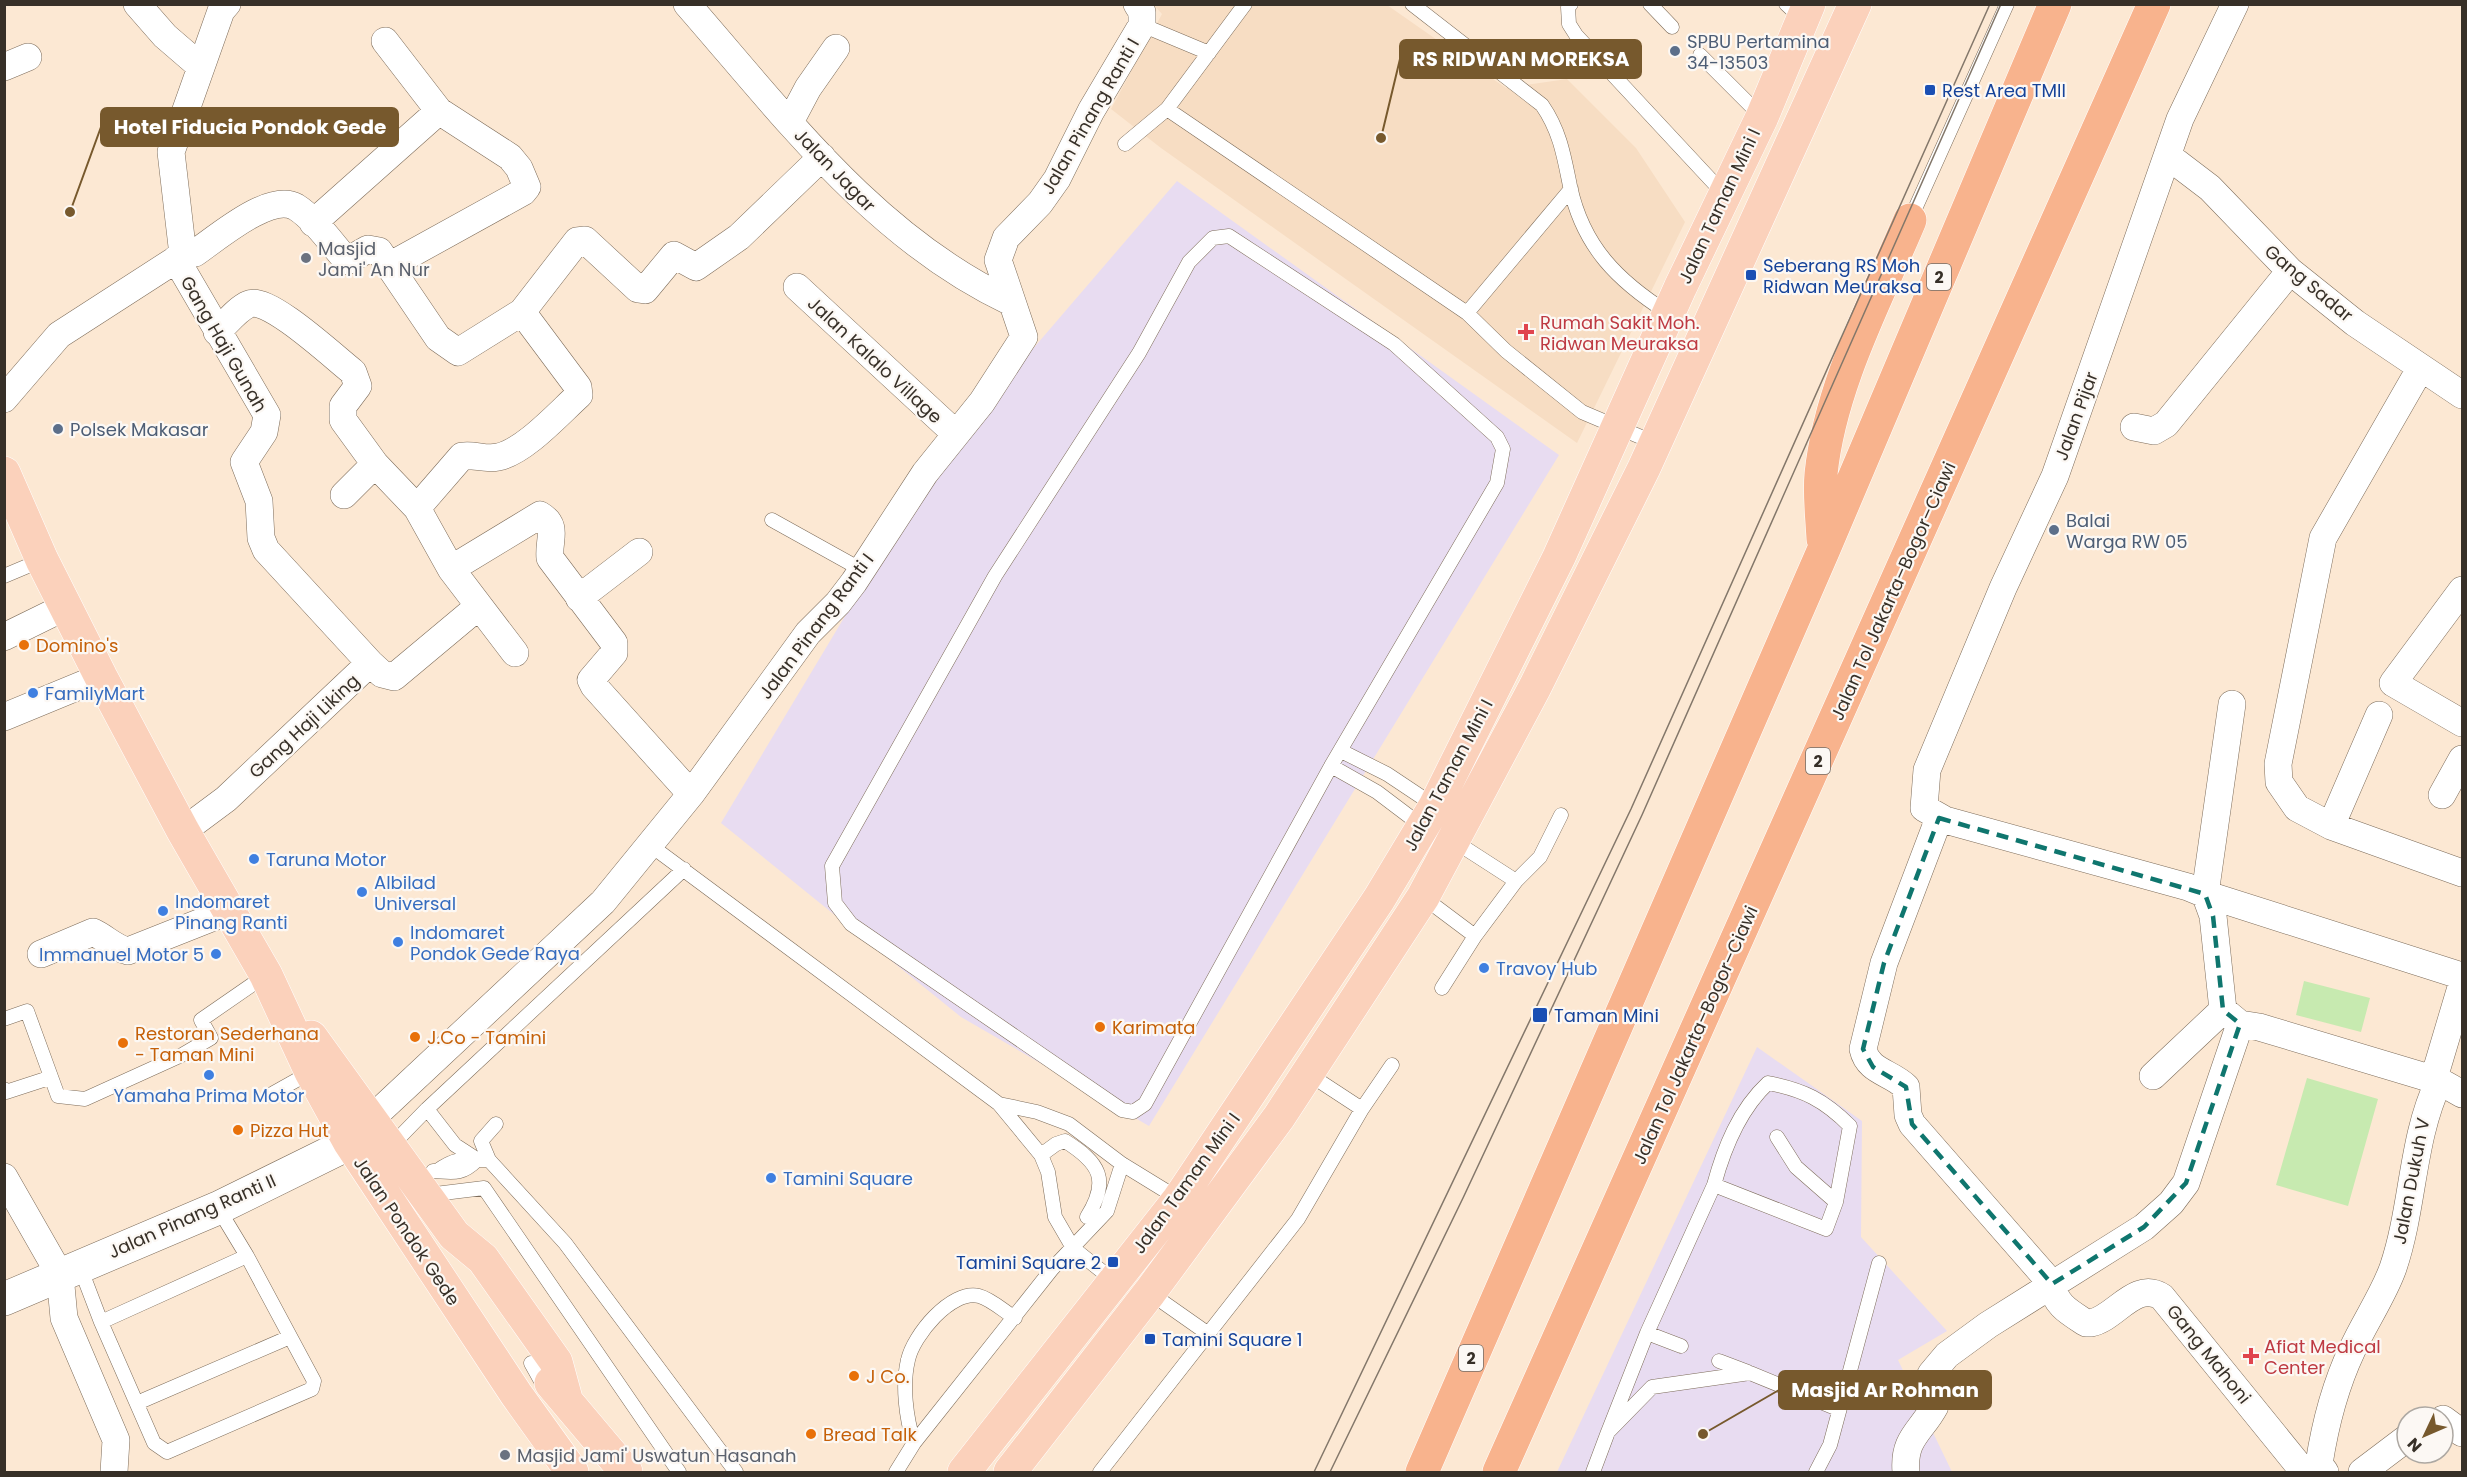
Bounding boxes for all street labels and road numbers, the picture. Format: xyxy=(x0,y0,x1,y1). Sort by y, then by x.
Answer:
street label: Jalan Pinang Ranti I xyxy=(1035,33,1145,199)
street label: Jalan Jagar xyxy=(789,123,881,218)
street label: Jalan Taman Mini I xyxy=(1672,124,1766,288)
street label: Gang Sadar xyxy=(2259,239,2359,328)
road number: 2 xyxy=(1927,264,1951,290)
street label: Gang Haji Gunah xyxy=(175,271,273,417)
street label: Jalan Kalalo Village xyxy=(802,291,948,429)
street label: Jalan Pijar xyxy=(2048,368,2104,464)
street label: Jalan Tol Jakarta–Bogor–Ciawi xyxy=(1824,458,1962,724)
street label: Jalan Pinang Ranti I xyxy=(753,548,879,704)
street label: Gang Haji Liking xyxy=(243,668,365,784)
street label: Jalan Taman Mini I xyxy=(1397,695,1499,855)
road number: 2 xyxy=(1806,748,1830,774)
street label: Jalan Tol Jakarta–Bogor–Ciawi xyxy=(1626,902,1764,1168)
street label: Jalan Taman Mini I xyxy=(1126,1107,1246,1259)
street label: Jalan Dukuh V xyxy=(2387,1116,2435,1246)
street label: Jalan Pondok Gede xyxy=(348,1152,466,1310)
street label: Jalan Pinang Ranti II xyxy=(104,1168,280,1264)
street label: Gang Mahoni xyxy=(2161,1299,2257,1409)
road number: 2 xyxy=(1459,1345,1483,1371)

